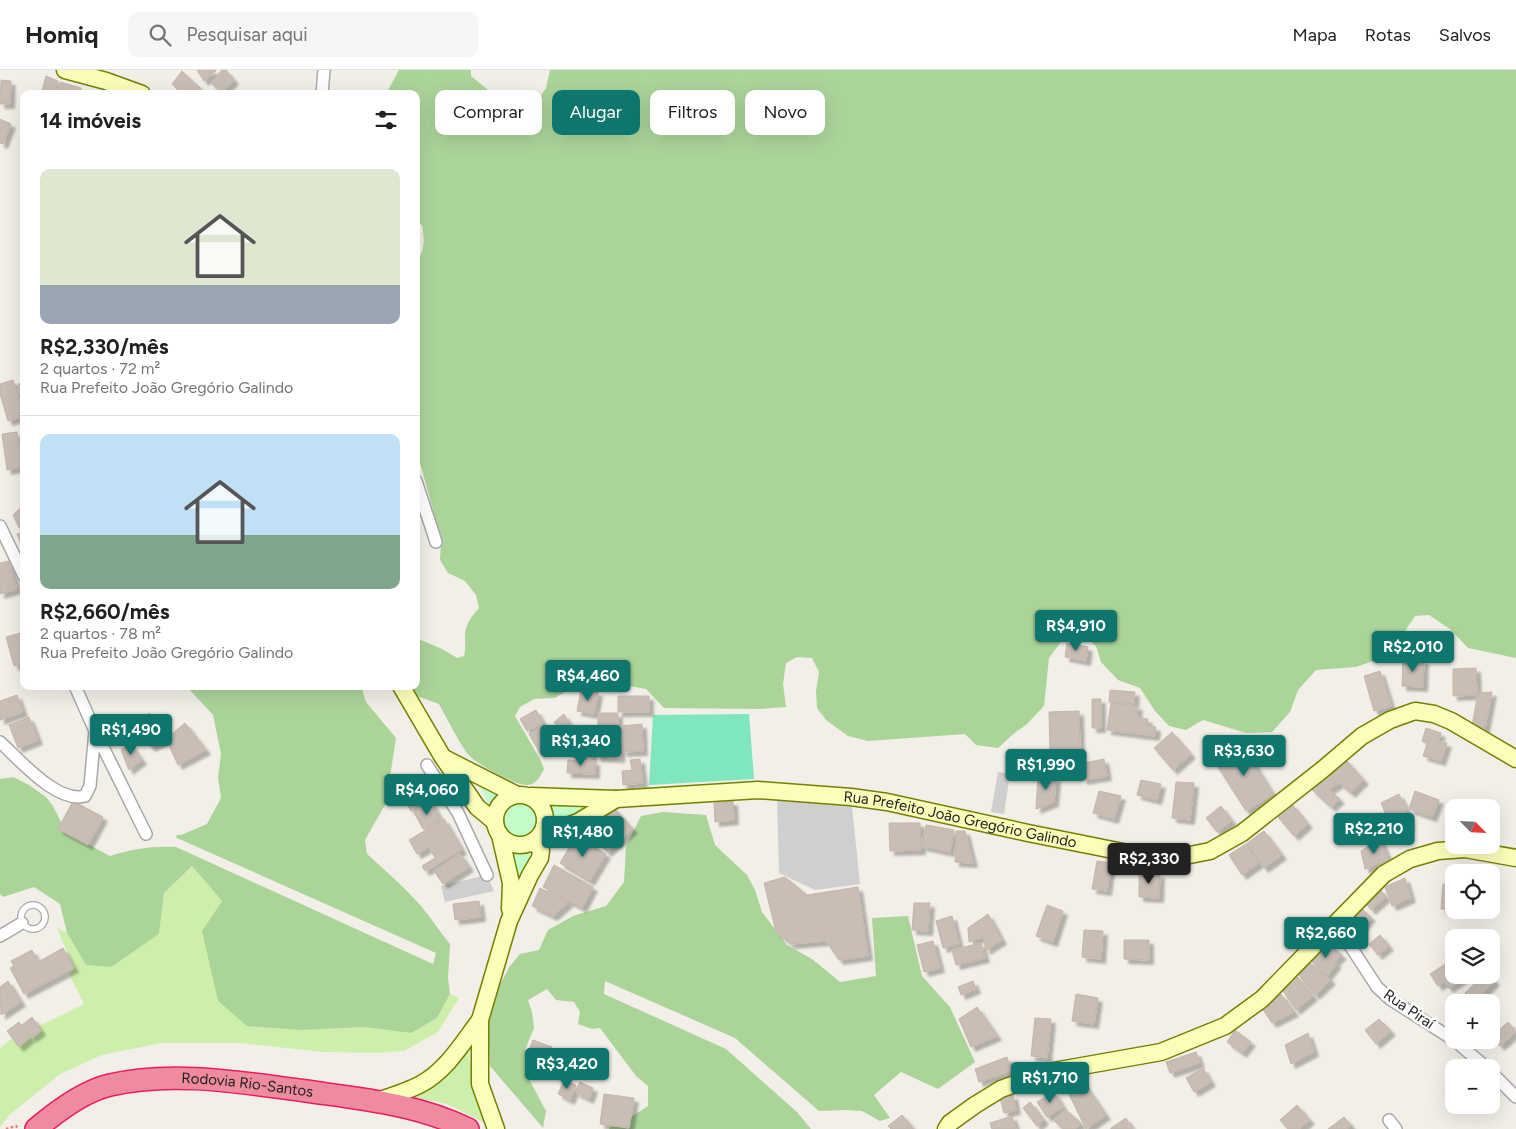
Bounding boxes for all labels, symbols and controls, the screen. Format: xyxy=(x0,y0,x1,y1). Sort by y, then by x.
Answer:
search box xyxy=(128,12,478,57)
text: Homiq xyxy=(25,20,98,49)
icon: search xyxy=(146,21,174,49)
text: Pesquisar aqui xyxy=(186,23,308,46)
text: Mapa xyxy=(1293,24,1337,46)
text: Rotas xyxy=(1365,24,1411,46)
text: Salvos xyxy=(1439,24,1491,46)
chip: Comprar xyxy=(435,90,542,135)
chip: Alugar xyxy=(552,90,640,135)
chip: Filtros xyxy=(650,90,735,135)
chip: Novo xyxy=(745,90,825,135)
icon: filters xyxy=(372,106,400,134)
text: 14 imóveis xyxy=(40,108,141,133)
icon: home xyxy=(175,201,265,291)
text: R$2,330/mês xyxy=(40,334,169,359)
text: 2 quartos · 72 m² xyxy=(40,359,160,378)
text: Rua Prefeito João Gregório Galindo xyxy=(40,378,293,397)
icon: home xyxy=(175,467,265,557)
text: R$2,660/mês xyxy=(40,599,170,624)
pin: R$4,910 xyxy=(1030,610,1122,652)
text: R$4,910 xyxy=(1046,616,1106,635)
text: 2 quartos · 78 m² xyxy=(40,624,161,643)
pin: R$2,010 xyxy=(1367,630,1459,673)
text: R$2,010 xyxy=(1383,637,1443,656)
text: Rua Prefeito João Gregório Galindo xyxy=(40,643,293,662)
pin: R$4,460 xyxy=(542,660,634,702)
text: R$4,460 xyxy=(556,666,620,685)
pin: R$1,490 xyxy=(85,714,177,756)
text: R$1,490 xyxy=(101,720,161,739)
pin: R$1,340 xyxy=(535,724,627,767)
text: R$1,340 xyxy=(551,731,611,750)
pin: R$3,630 xyxy=(1198,734,1290,777)
text: R$3,630 xyxy=(1214,741,1274,760)
pin: R$1,990 xyxy=(1000,748,1092,791)
text: R$1,990 xyxy=(1017,755,1075,774)
pin: R$4,060 xyxy=(381,774,473,816)
text: R$4,060 xyxy=(395,780,459,799)
street label: Rua Prefeito João Gregório Galindo xyxy=(843,787,1079,852)
north arrow xyxy=(1445,799,1500,854)
map controls xyxy=(1445,799,1500,1114)
pin: R$2,210 xyxy=(1328,812,1420,855)
pin: R$1,480 xyxy=(537,816,629,858)
text: R$2,210 xyxy=(1345,819,1403,838)
text: R$1,480 xyxy=(553,822,613,841)
pin: R$2,330 xyxy=(1103,842,1195,885)
text: R$2,330 xyxy=(1119,849,1179,868)
button: locate xyxy=(1445,864,1500,919)
pin: R$2,660 xyxy=(1280,916,1372,959)
text: R$2,660 xyxy=(1295,923,1357,942)
button: layers xyxy=(1445,929,1500,984)
street label: Rua Piraí xyxy=(1380,985,1439,1033)
button: + xyxy=(1445,994,1500,1049)
pin: R$3,420 xyxy=(521,1048,613,1090)
text: R$3,420 xyxy=(536,1054,598,1073)
button: − xyxy=(1445,1059,1500,1114)
pin: R$1,710 xyxy=(1004,1062,1096,1104)
text: R$1,710 xyxy=(1022,1068,1078,1087)
street label: Rodovia Rio-Santos xyxy=(181,1069,314,1101)

